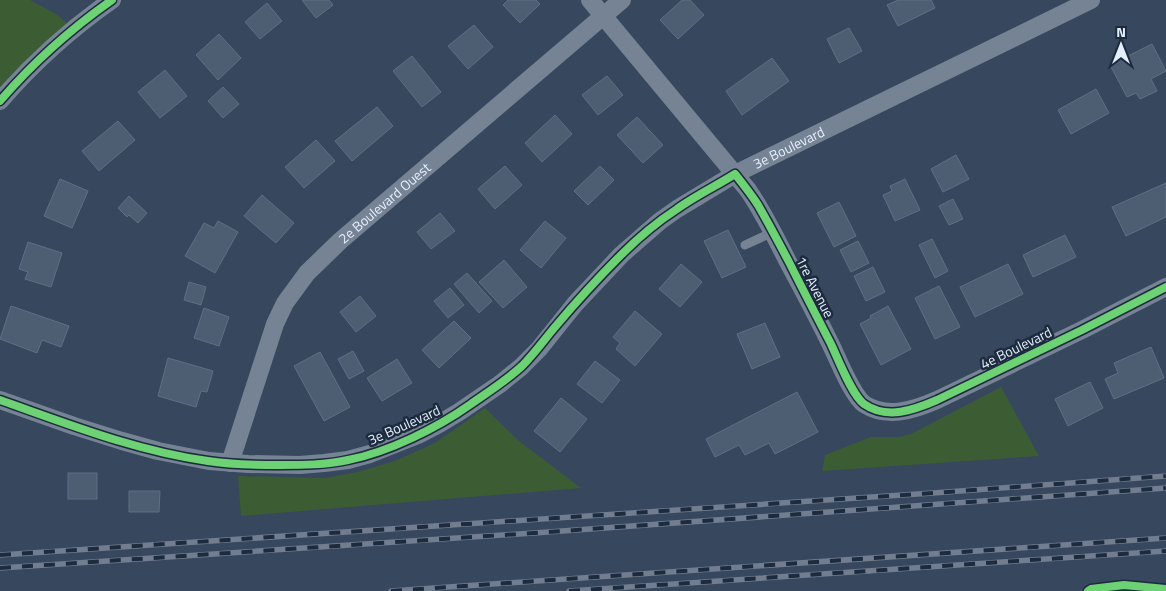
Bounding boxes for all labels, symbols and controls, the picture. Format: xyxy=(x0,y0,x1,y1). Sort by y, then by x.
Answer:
north arrow xyxy=(1096,20,1146,70)
text: N xyxy=(1116,21,1126,42)
street label: 3e Boulevard xyxy=(749,121,828,174)
street label: 2e Boulevard Ouest xyxy=(333,157,435,248)
street label: 1re Avenue xyxy=(791,252,840,321)
street label: 4e Boulevard xyxy=(976,321,1055,374)
street label: 3e Boulevard xyxy=(364,399,443,450)

